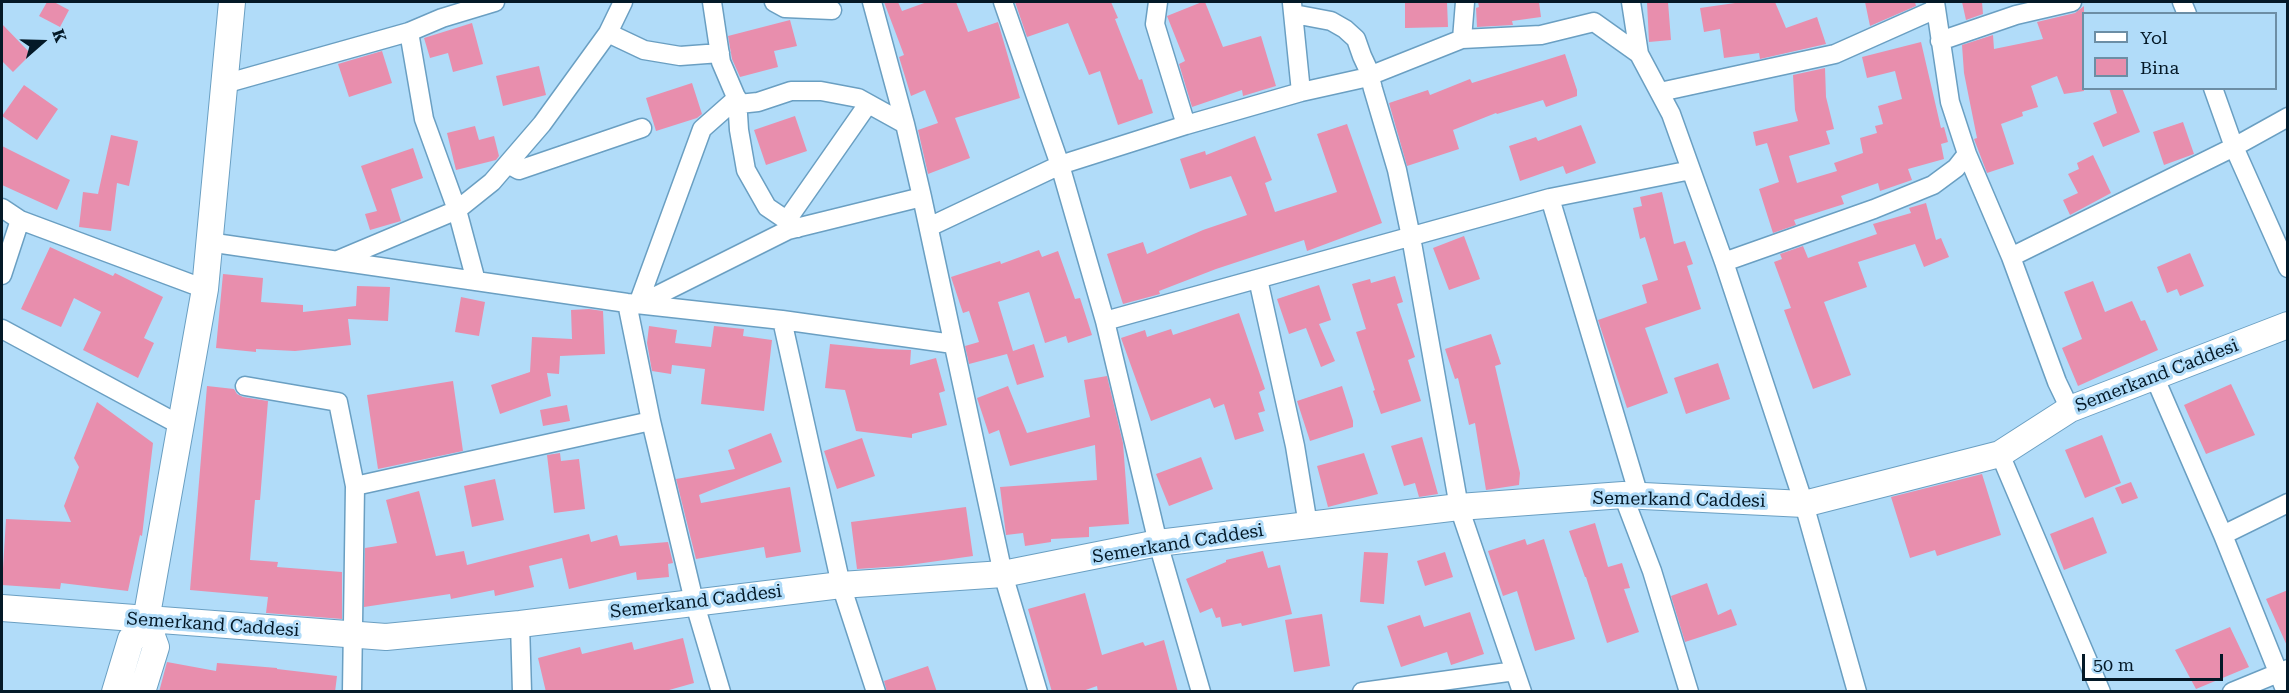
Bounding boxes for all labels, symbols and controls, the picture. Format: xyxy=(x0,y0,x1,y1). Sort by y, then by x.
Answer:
north arrow xyxy=(12,12,72,72)
legend xyxy=(2082,12,2277,90)
text: K xyxy=(48,27,70,45)
text: Yol xyxy=(2140,27,2168,48)
text: Bina xyxy=(2140,57,2179,78)
street label: Semerkand Caddesi xyxy=(2072,335,2242,417)
street label: Semerkand Caddesi xyxy=(1592,488,1766,512)
street label: Semerkand Caddesi xyxy=(1091,520,1265,568)
street label: Semerkand Caddesi xyxy=(609,581,783,623)
street label: Semerkand Caddesi xyxy=(126,608,300,642)
scale bar xyxy=(2085,642,2226,680)
text: 50 m xyxy=(2093,654,2134,675)

